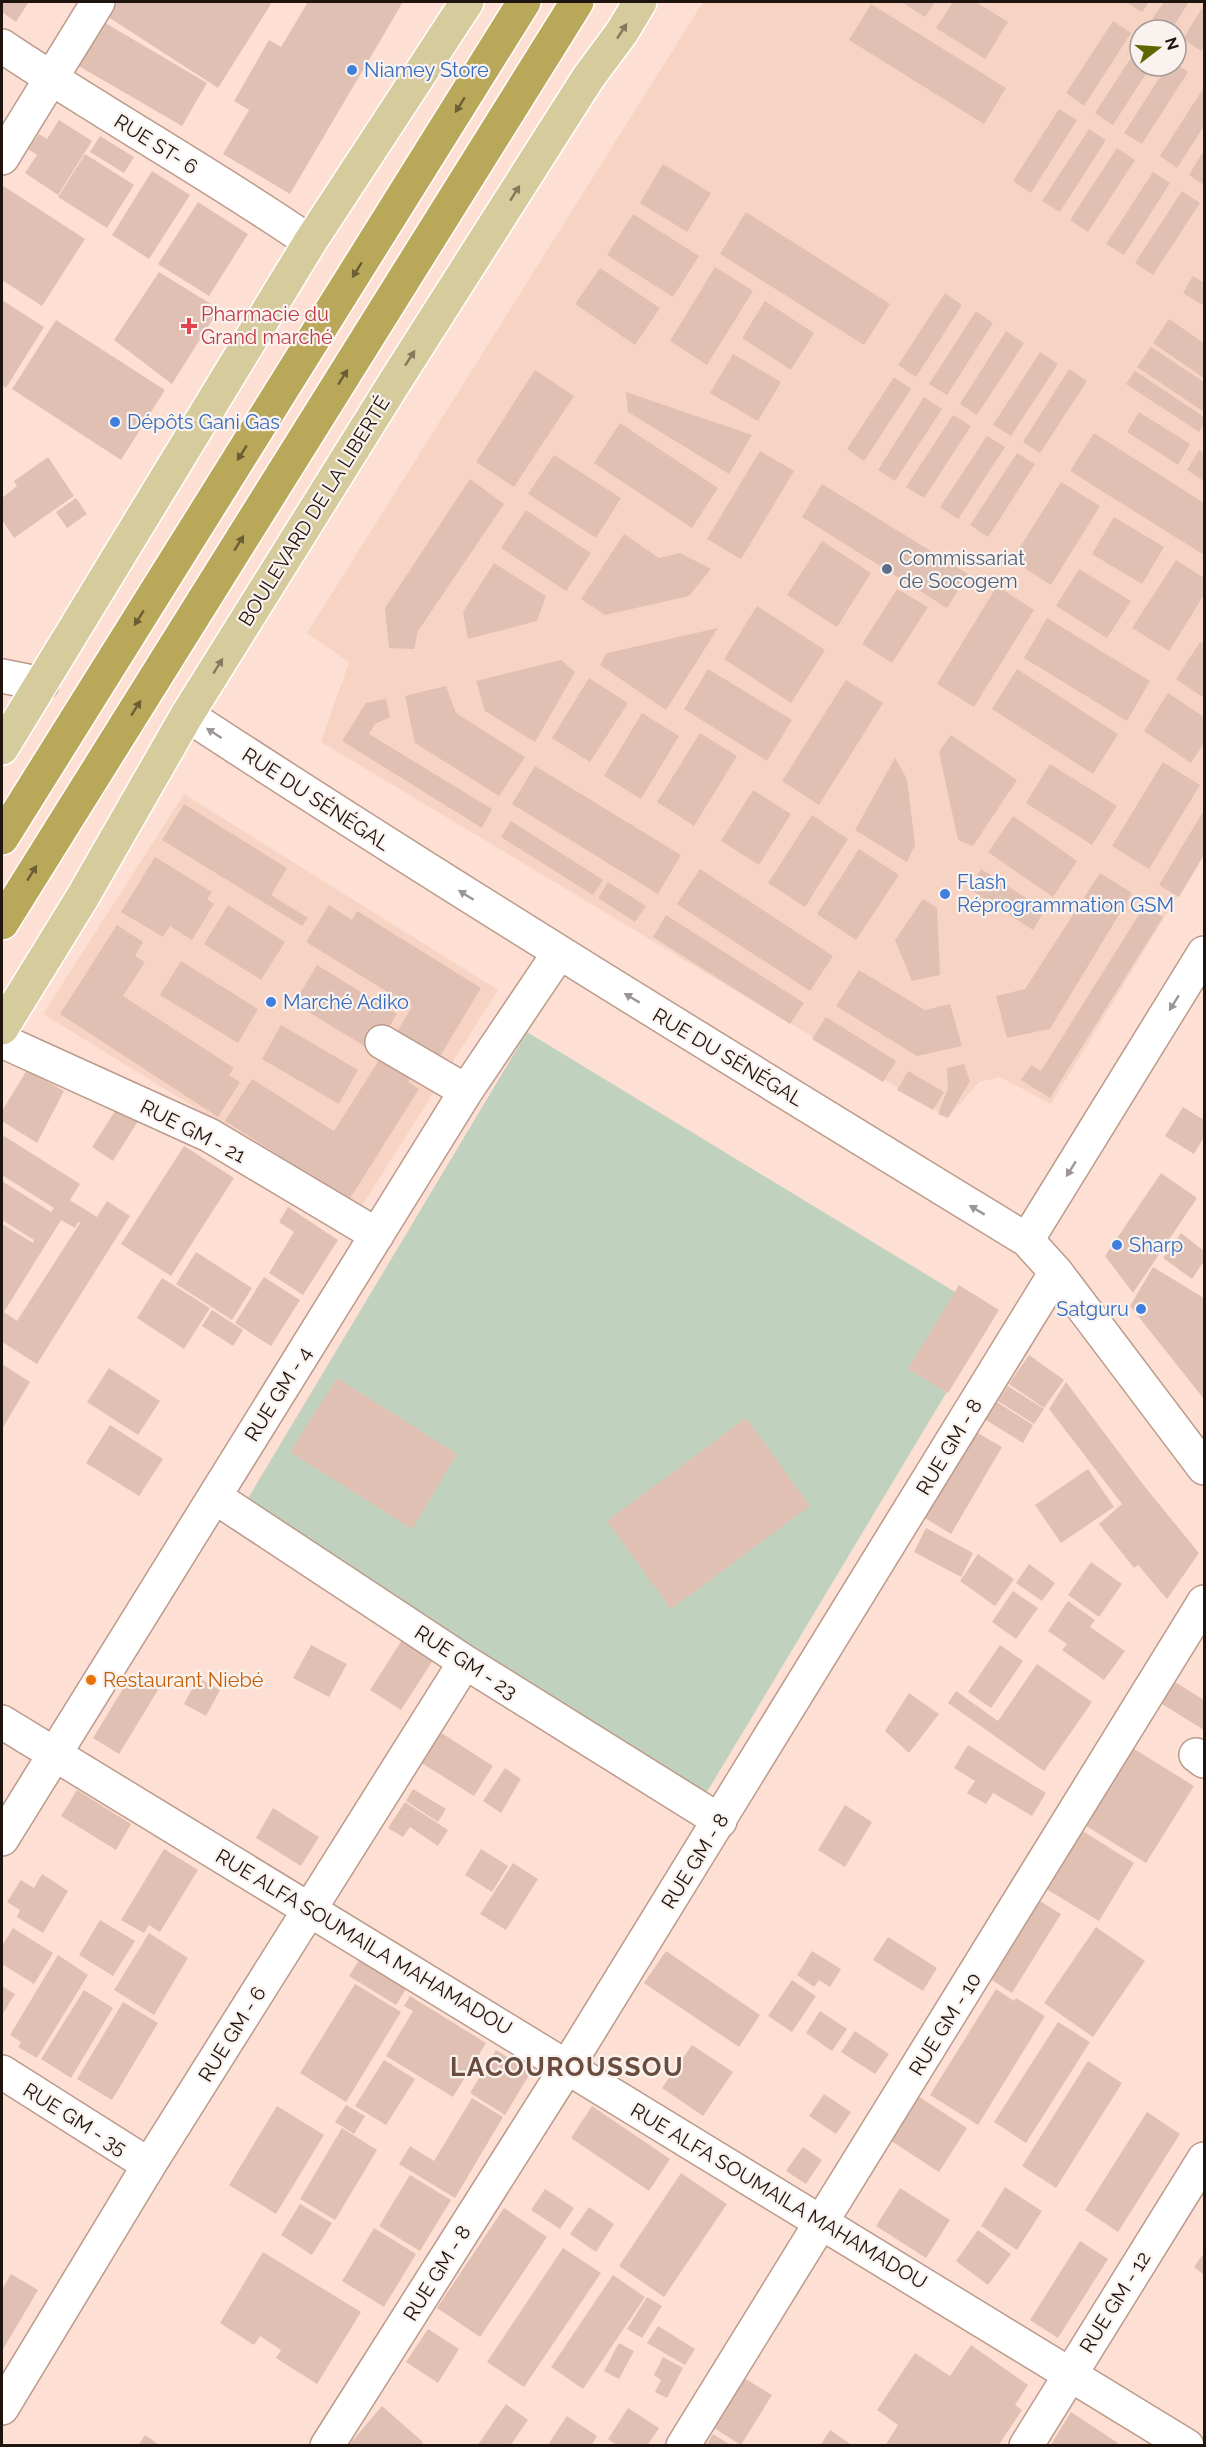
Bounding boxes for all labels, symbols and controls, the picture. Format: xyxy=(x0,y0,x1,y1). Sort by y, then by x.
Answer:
north arrow xyxy=(1128,18,1188,78)
one-way arrow xyxy=(617,22,628,39)
text: N xyxy=(1161,35,1183,52)
place label: Niamey Store xyxy=(364,58,489,82)
marker: Niamey Store xyxy=(345,63,359,77)
one-way arrow xyxy=(454,96,466,112)
street label: RUE ST- 6 xyxy=(110,109,202,179)
one-way arrow xyxy=(509,185,520,201)
one-way arrow xyxy=(351,262,362,278)
place label: Pharmacie du Grand marché xyxy=(201,302,333,349)
marker: Pharmacie du Grand marché xyxy=(182,319,196,333)
one-way arrow xyxy=(404,350,416,366)
one-way arrow xyxy=(337,369,348,385)
street label: BOULEVARD DE LA LIBERTÉ xyxy=(233,392,395,630)
place label: Dépôts Gani Gas xyxy=(127,410,280,434)
marker: Dépôts Gani Gas xyxy=(108,415,122,429)
one-way arrow xyxy=(237,445,248,461)
one-way arrow xyxy=(234,535,245,551)
place label: Commissariat de Socogem xyxy=(899,546,1025,593)
marker: Commissariat de Socogem xyxy=(880,562,894,576)
one-way arrow xyxy=(133,610,145,626)
one-way arrow xyxy=(212,657,223,674)
one-way arrow xyxy=(130,700,141,716)
one-way arrow xyxy=(206,728,222,739)
street label: RUE DU SÉNÉGAL xyxy=(238,742,395,856)
one-way arrow xyxy=(27,865,38,881)
place label: Flash Réprogrammation GSM xyxy=(957,870,1174,917)
marker: Flash Réprogrammation GSM xyxy=(938,887,952,901)
one-way arrow xyxy=(458,890,474,901)
place label: Marché Adiko xyxy=(283,990,409,1014)
one-way arrow xyxy=(624,993,640,1004)
marker: Marché Adiko xyxy=(264,995,278,1009)
one-way arrow xyxy=(1168,995,1179,1011)
street label: RUE DU SÉNÉGAL xyxy=(648,1003,808,1112)
street label: RUE GM - 21 xyxy=(136,1094,250,1168)
one-way arrow xyxy=(1066,1161,1077,1177)
one-way arrow xyxy=(969,1204,986,1215)
place label: Sharp xyxy=(1129,1233,1183,1257)
marker: Sharp xyxy=(1110,1238,1124,1252)
place label: Satguru xyxy=(1056,1297,1129,1321)
marker: Satguru xyxy=(1134,1302,1148,1316)
street label: RUE GM - 4 xyxy=(240,1342,317,1446)
street label: RUE GM - 8 xyxy=(911,1395,987,1499)
street label: RUE GM - 23 xyxy=(410,1620,522,1704)
place label: Restaurant Niebé xyxy=(103,1668,264,1692)
marker: Restaurant Niebé xyxy=(84,1673,98,1687)
street label: RUE GM - 8 xyxy=(656,1809,734,1913)
street label: RUE ALFA SOUMAILA MAHAMADOU xyxy=(212,1844,516,2040)
street label: RUE GM - 10 xyxy=(904,1968,986,2080)
street label: RUE GM - 6 xyxy=(193,1982,271,2086)
district label: LACOUROUSSOU xyxy=(450,2052,684,2082)
street label: RUE GM - 35 xyxy=(19,2078,131,2160)
street label: RUE ALFA SOUMAILA MAHAMADOU xyxy=(627,2098,931,2294)
street label: RUE GM - 8 xyxy=(398,2221,476,2325)
street label: RUE GM - 12 xyxy=(1074,2247,1156,2357)

